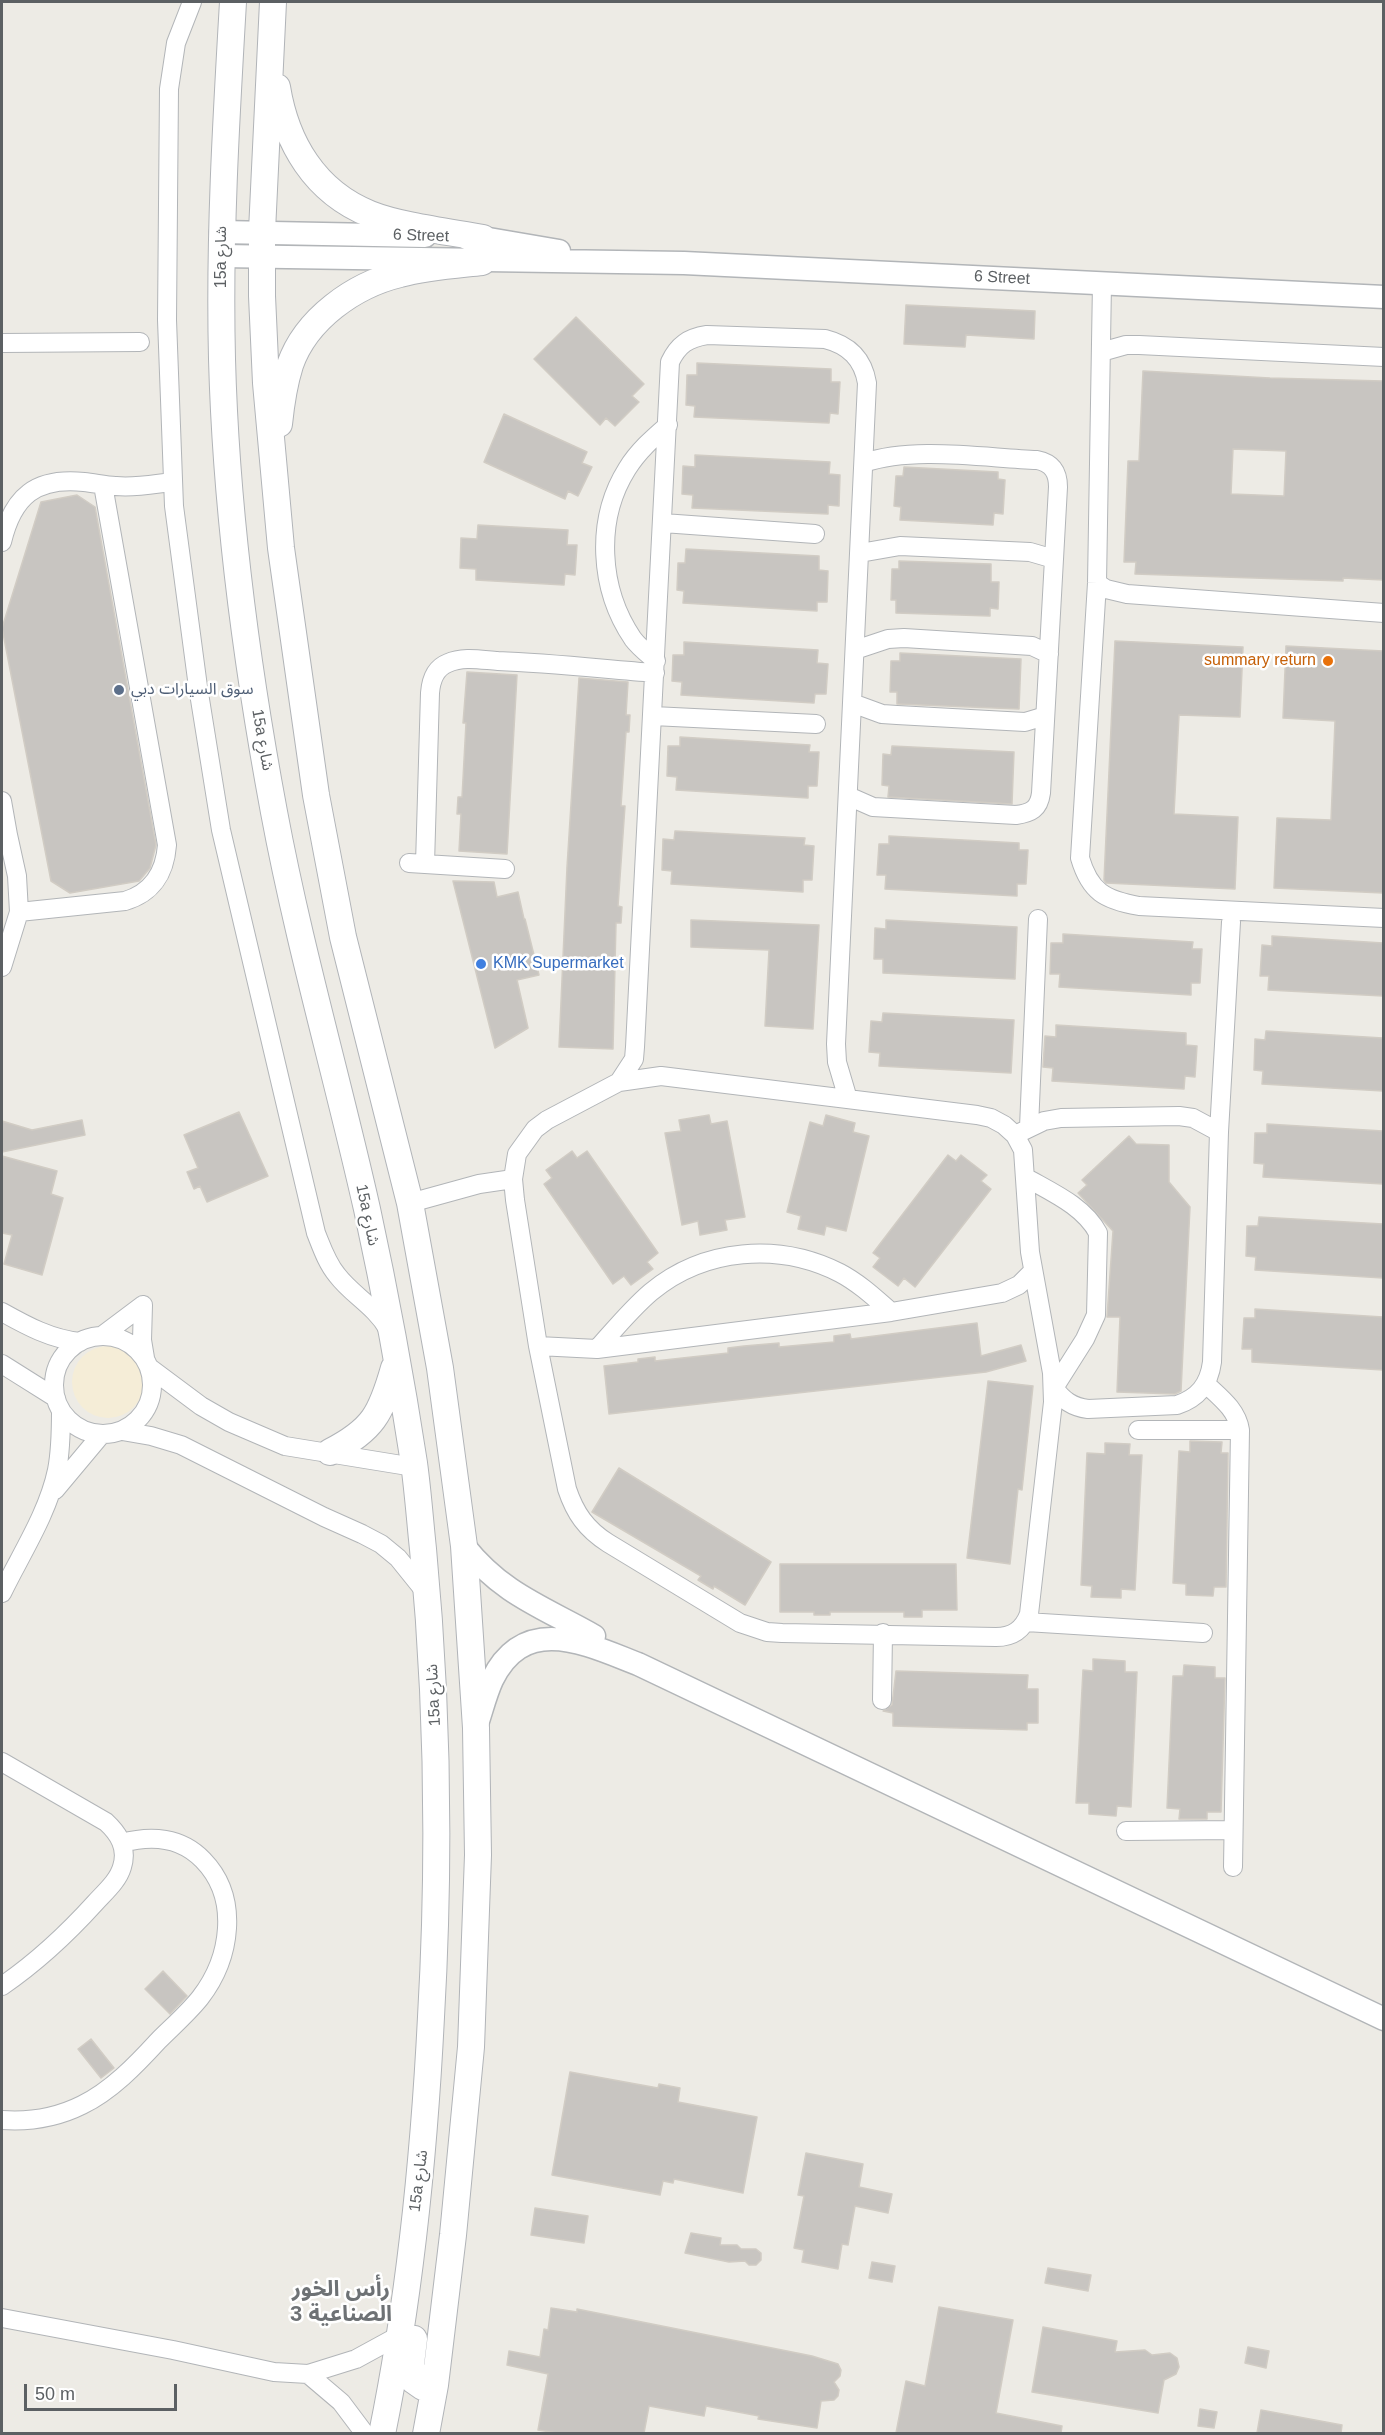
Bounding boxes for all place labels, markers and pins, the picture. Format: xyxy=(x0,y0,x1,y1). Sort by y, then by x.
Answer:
place label: summary return xyxy=(1204,651,1316,671)
marker: summary return xyxy=(1321,654,1335,668)
place label: سوق السيارات دبي xyxy=(131,680,253,700)
marker: سوق السيارات دبي xyxy=(112,683,126,697)
place label: KMK Supermarket xyxy=(493,954,624,974)
marker: KMK Supermarket xyxy=(474,957,488,971)

